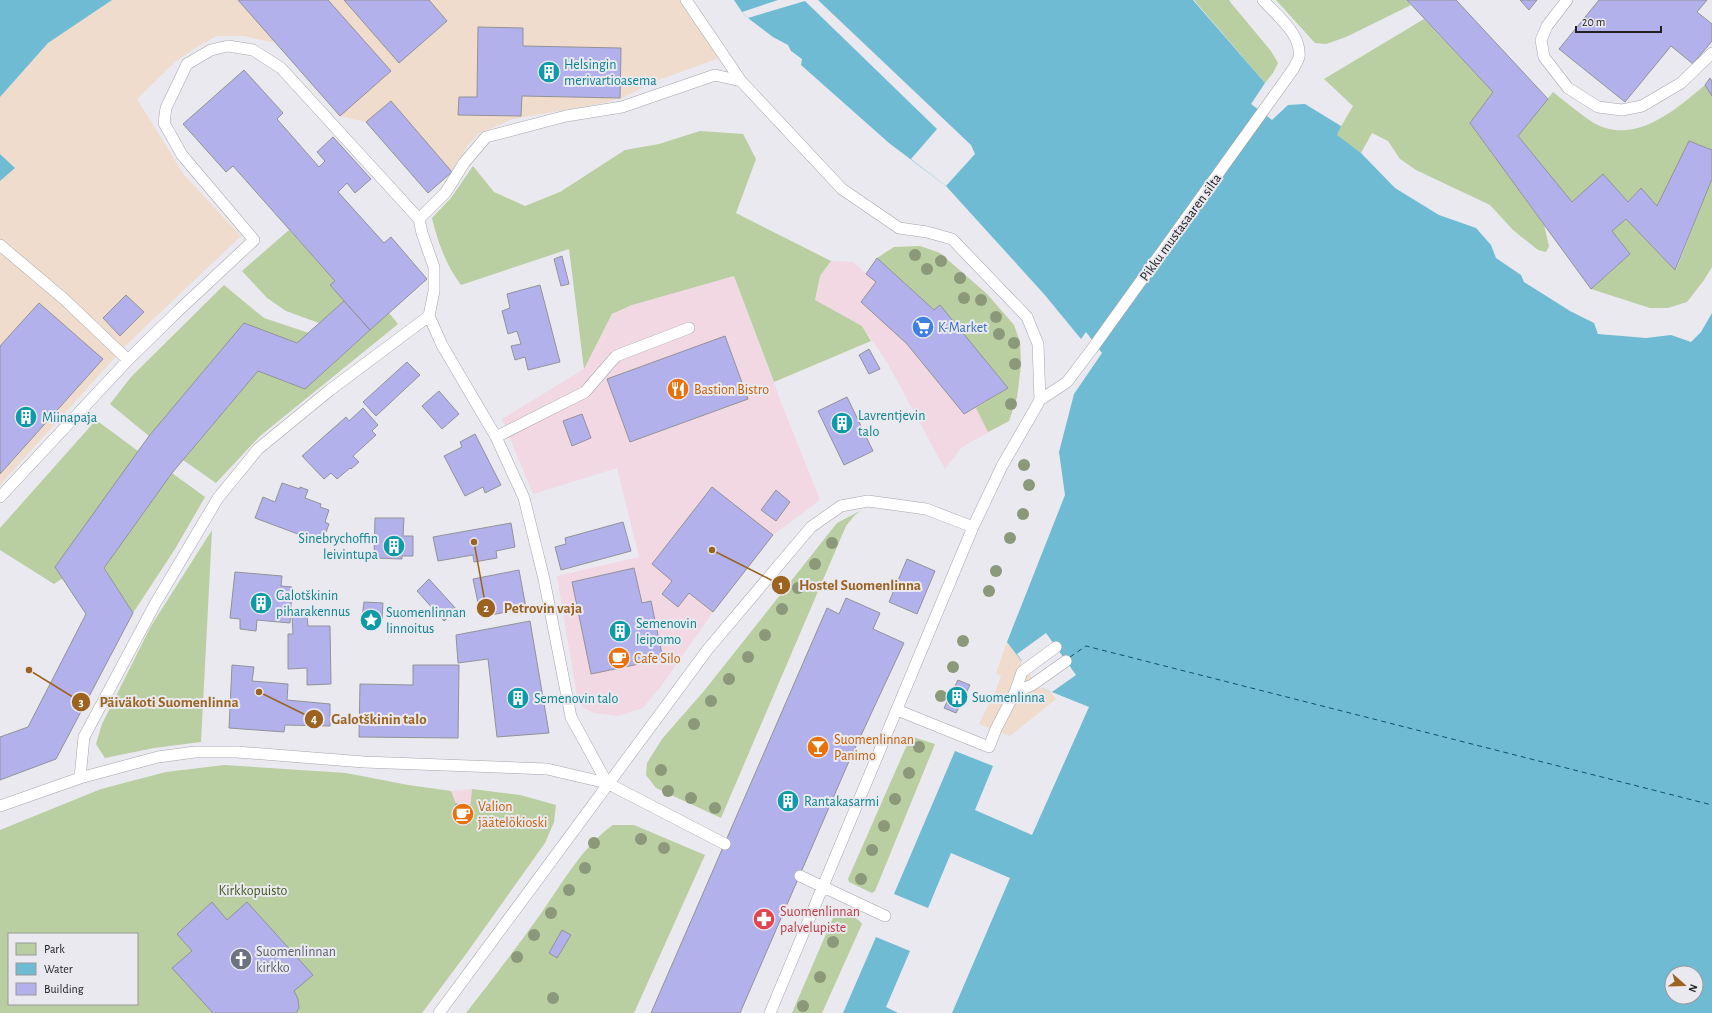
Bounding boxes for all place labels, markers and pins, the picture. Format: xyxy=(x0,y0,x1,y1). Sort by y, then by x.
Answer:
place label: Helsingin merivartioasema xyxy=(564,58,657,88)
building icon: Helsingin merivartioasema xyxy=(536,59,562,85)
supermarket icon: K-Market xyxy=(910,314,936,340)
place label: K-Market xyxy=(938,321,988,335)
restaurant icon: Bastion Bistro xyxy=(665,376,691,402)
place label: Bastion Bistro xyxy=(694,383,769,397)
building icon: Miinapaja xyxy=(13,404,39,430)
place label: Lavrentjevin talo xyxy=(858,409,925,439)
building icon: Lavrentjevin talo xyxy=(829,410,855,436)
place label: Miinapaja xyxy=(42,411,98,425)
place label: Sinebrychoffin leivintupa xyxy=(298,532,379,562)
building icon: Sinebrychoffin leivintupa xyxy=(381,533,407,559)
callout: Hostel Suomenlinna xyxy=(771,572,929,599)
place label: Galotškinin piharakennus xyxy=(276,589,350,619)
building icon: Galotškinin piharakennus xyxy=(248,590,274,616)
callout: Petrovin vaja xyxy=(476,594,590,621)
place label: Suomenlinnan linnoitus xyxy=(386,606,466,636)
place icon: Suomenlinnan linnoitus xyxy=(358,607,384,633)
place label: Semenovin leipomo xyxy=(636,617,697,647)
building icon: Semenovin leipomo xyxy=(607,618,633,644)
cafe icon: Cafe Silo xyxy=(606,645,632,671)
place label: Cafe Silo xyxy=(634,652,681,666)
building icon: Suomenlinna xyxy=(944,684,970,710)
building icon: Semenovin talo xyxy=(505,685,531,711)
callout: Päiväkoti Suomenlinna xyxy=(71,688,246,715)
place label: Suomenlinna xyxy=(972,691,1045,705)
place label: Semenovin talo xyxy=(534,692,619,706)
callout: Galotškinin talo xyxy=(304,705,435,732)
place label: Suomenlinnan Panimo xyxy=(834,733,914,763)
bar icon: Suomenlinnan Panimo xyxy=(805,734,831,760)
building icon: Rantakasarmi xyxy=(775,788,801,814)
place label: Rantakasarmi xyxy=(804,795,879,809)
place label: Valion jäätelökioski xyxy=(478,800,547,830)
cafe icon: Valion jäätelökioski xyxy=(450,801,476,827)
place label: Suomenlinnan palvelupiste xyxy=(780,905,860,935)
pharmacy icon: Suomenlinnan palvelupiste xyxy=(751,906,777,932)
place label: Suomenlinnan kirkko xyxy=(256,945,336,975)
church icon: Suomenlinnan kirkko xyxy=(228,946,254,972)

